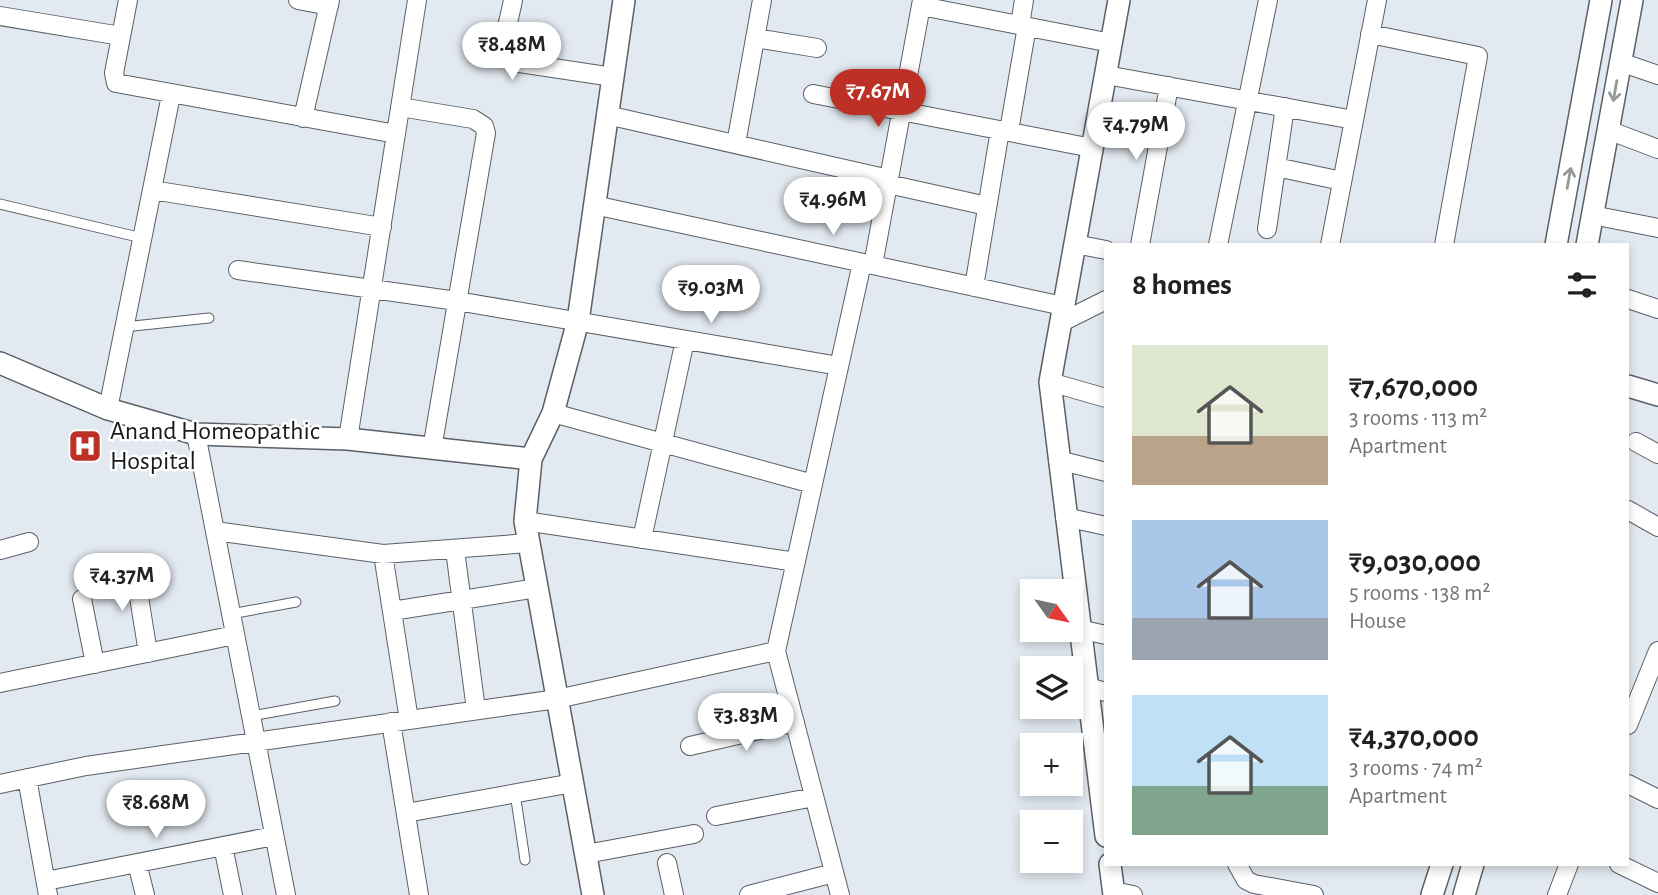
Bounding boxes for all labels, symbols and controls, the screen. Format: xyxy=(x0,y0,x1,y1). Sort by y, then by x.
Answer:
pin: ₹8.48M xyxy=(455,22,569,82)
text: ₹8.48M xyxy=(478,33,546,56)
pin: ₹7.67M xyxy=(821,69,935,129)
one-way arrow xyxy=(1608,79,1621,102)
text: ₹7.67M xyxy=(846,80,910,103)
pin: ₹4.79M xyxy=(1079,102,1193,162)
text: ₹4.79M xyxy=(1103,113,1169,136)
one-way arrow xyxy=(1563,167,1576,190)
pin: ₹4.96M xyxy=(776,177,890,237)
text: ₹4.96M xyxy=(799,188,867,211)
pin: ₹9.03M xyxy=(654,266,768,325)
icon: filters xyxy=(1563,266,1601,304)
text: 8 homes xyxy=(1132,270,1232,300)
text: ₹9.03M xyxy=(678,276,744,299)
text: ₹7,670,000 xyxy=(1349,372,1478,402)
icon: home xyxy=(1188,373,1272,457)
text: 3 rooms · 113 m² xyxy=(1349,407,1487,430)
place label: Anand Homeopathic Hospital xyxy=(110,418,320,474)
hospital icon: Anand Homeopathic Hospital xyxy=(66,427,104,465)
text: Apartment xyxy=(1349,435,1447,458)
text: ₹9,030,000 xyxy=(1349,547,1481,577)
icon: home xyxy=(1188,548,1272,632)
pin: ₹4.37M xyxy=(65,554,179,613)
text: ₹4.37M xyxy=(90,564,154,587)
north arrow xyxy=(1020,579,1083,642)
map controls xyxy=(1020,579,1083,873)
text: 5 rooms · 138 m² xyxy=(1349,582,1490,605)
text: House xyxy=(1349,610,1406,633)
button: layers xyxy=(1020,656,1083,719)
pin: ₹3.83M xyxy=(689,694,803,753)
text: ₹3.83M xyxy=(714,704,778,727)
text: ₹4,370,000 xyxy=(1349,722,1479,752)
icon: home xyxy=(1188,723,1272,807)
button: + xyxy=(1020,733,1083,796)
text: 3 rooms · 74 m² xyxy=(1349,757,1483,780)
pin: ₹8.68M xyxy=(99,780,213,840)
text: Apartment xyxy=(1349,785,1447,808)
text: ₹8.68M xyxy=(122,791,190,814)
button: − xyxy=(1020,810,1083,873)

